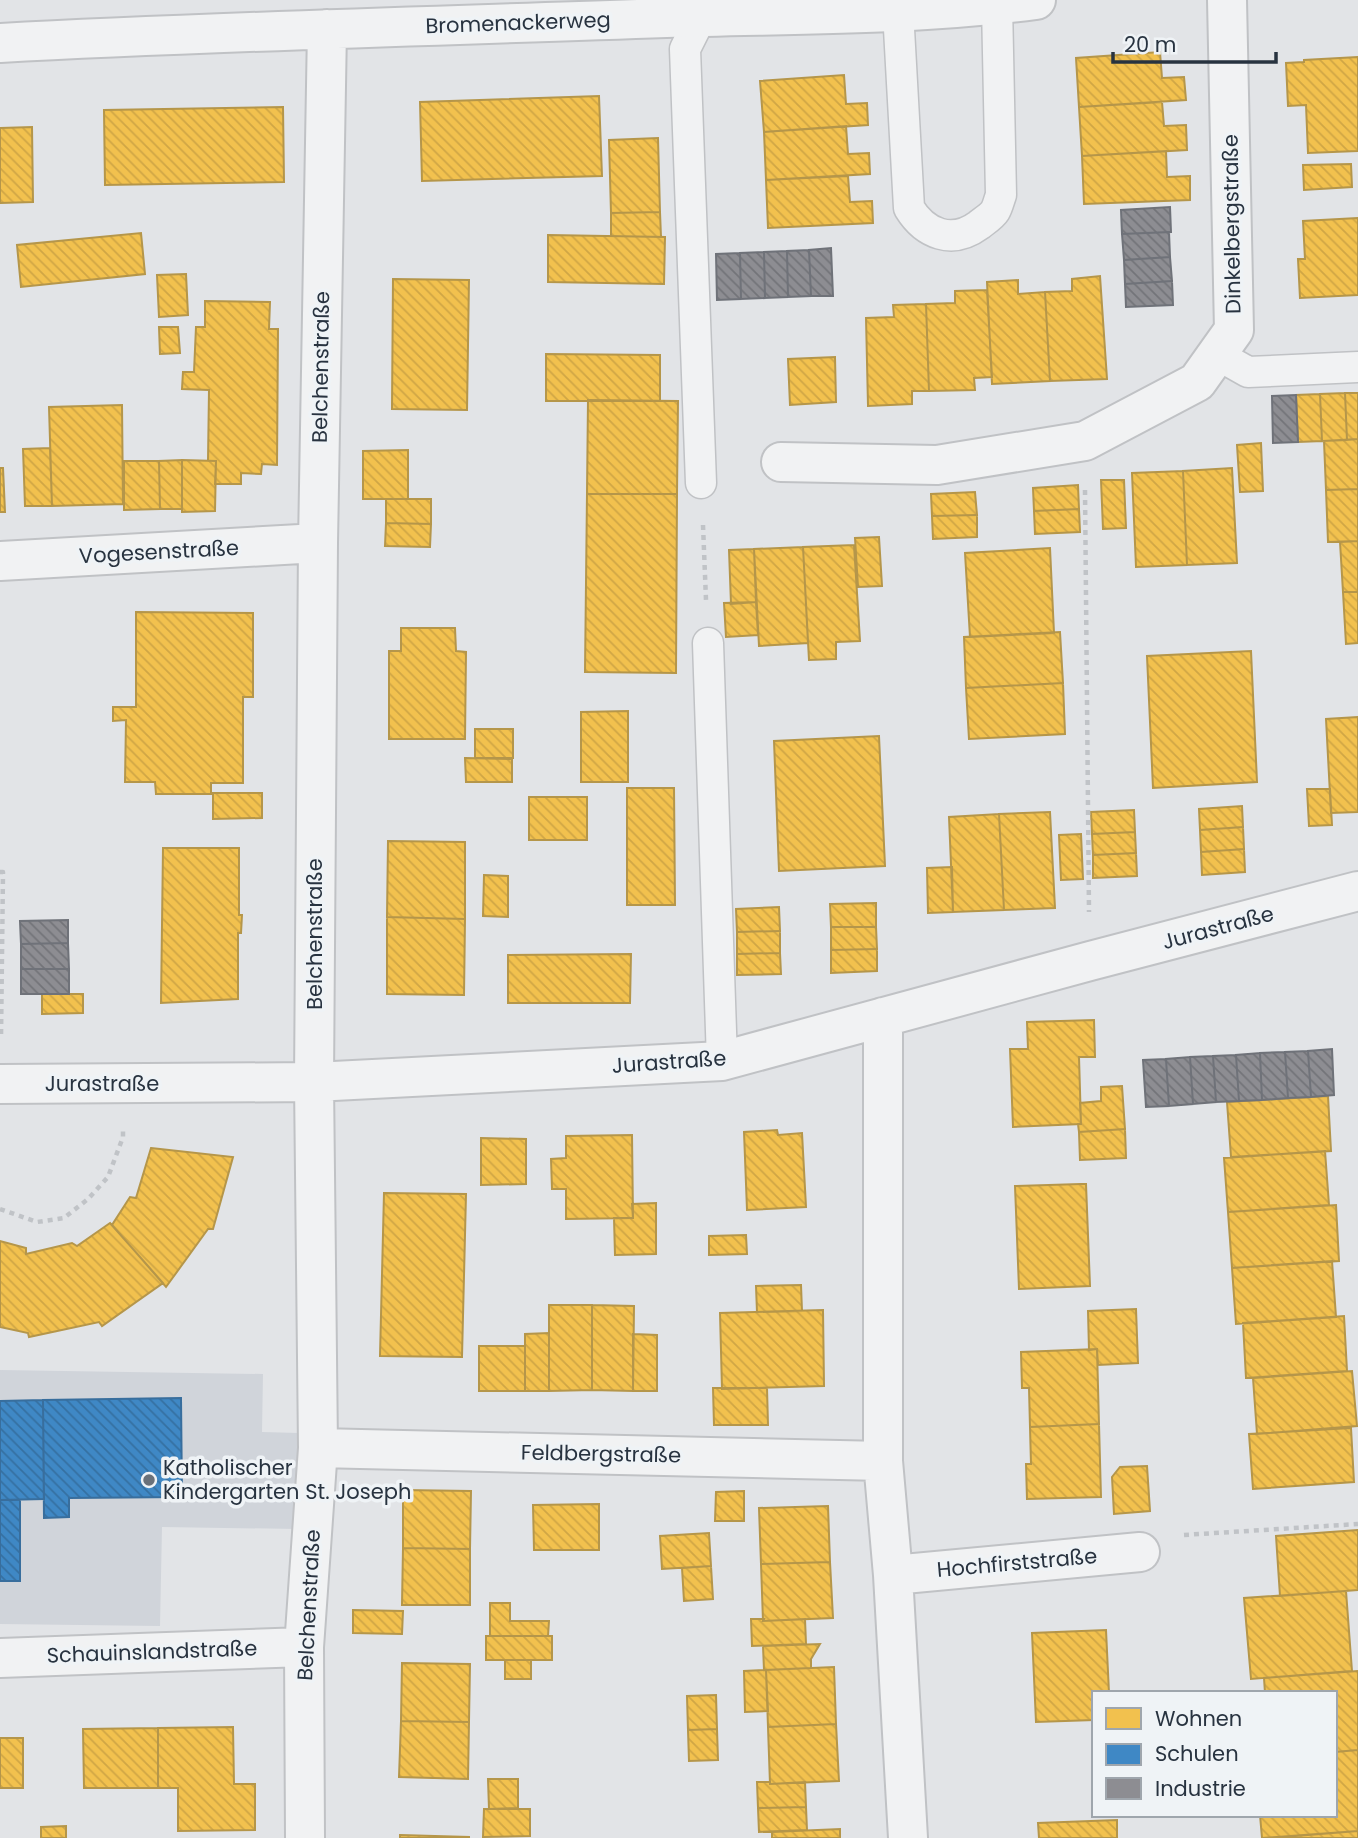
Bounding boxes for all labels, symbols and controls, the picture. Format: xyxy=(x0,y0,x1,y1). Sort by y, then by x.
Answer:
street label: Bromenackerweg xyxy=(425,5,611,40)
scale bar xyxy=(1113,21,1276,65)
text: 20 m xyxy=(1124,30,1177,59)
street label: Dinkelbergstraße xyxy=(1215,134,1248,314)
street label: Belchenstraße xyxy=(305,291,336,443)
street label: Vogesenstraße xyxy=(78,533,240,570)
street label: Belchenstraße xyxy=(300,858,329,1010)
street label: Jurastraße xyxy=(1159,899,1277,956)
street label: Jurastraße xyxy=(611,1043,727,1080)
street label: Jurastraße xyxy=(45,1069,159,1098)
street label: Feldbergstraße xyxy=(521,1438,681,1469)
place label: Katholischer Kindergarten St. Joseph xyxy=(163,1453,411,1506)
marker: Katholischer Kindergarten St. Joseph xyxy=(141,1472,157,1488)
street label: Belchenstraße xyxy=(290,1528,327,1681)
street label: Hochfirststraße xyxy=(936,1541,1098,1584)
street label: Schauinslandstraße xyxy=(46,1633,258,1670)
legend xyxy=(1092,1691,1337,1817)
text: Wohnen xyxy=(1155,1704,1242,1733)
text: Schulen xyxy=(1155,1739,1239,1768)
text: Industrie xyxy=(1155,1774,1246,1803)

